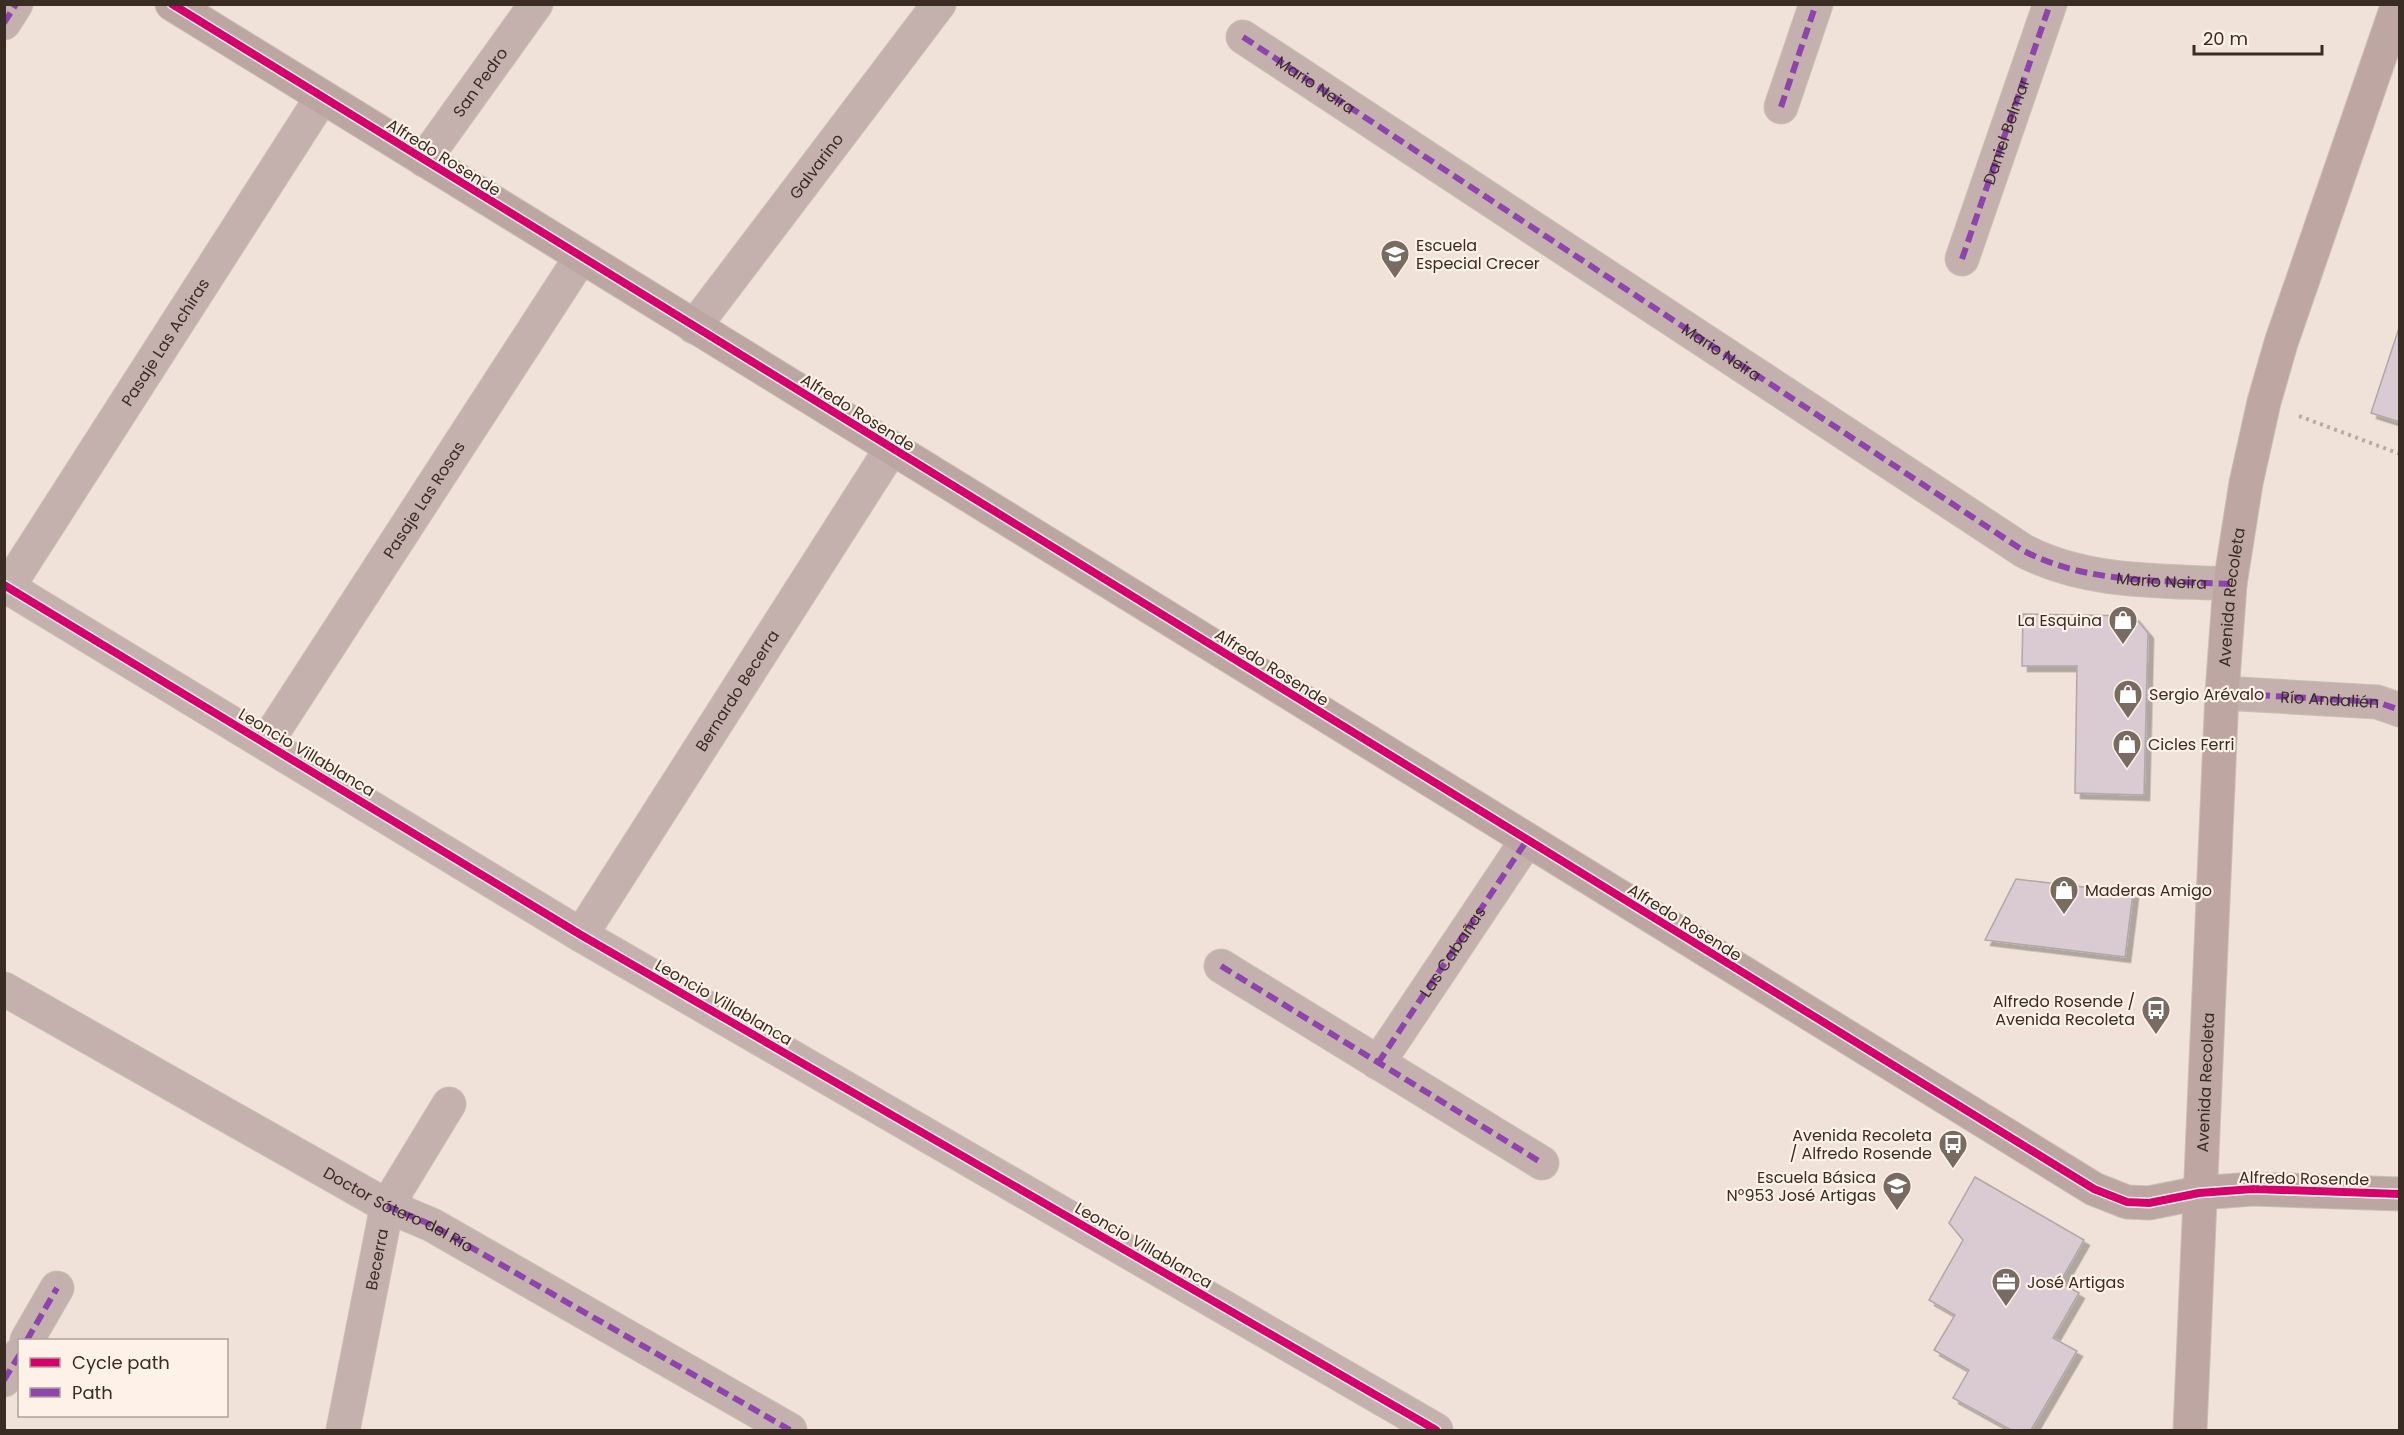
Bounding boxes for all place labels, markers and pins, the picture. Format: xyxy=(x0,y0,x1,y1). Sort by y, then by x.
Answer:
place label: Escuela Especial Crecer xyxy=(1416,234,1540,275)
school or university icon: Escuela Especial Crecer xyxy=(1379,238,1411,280)
shop icon: La Esquina xyxy=(2107,604,2139,646)
place label: La Esquina xyxy=(2017,609,2102,632)
shop icon: Sergio Arévalo xyxy=(2112,678,2144,720)
place label: Sergio Arévalo xyxy=(2149,683,2264,706)
shop icon: Cicles Ferri xyxy=(2111,728,2143,770)
place label: Cicles Ferri xyxy=(2148,733,2234,756)
shop icon: Maderas Amigo xyxy=(2048,874,2080,916)
place label: Maderas Amigo xyxy=(2085,879,2212,902)
place label: Alfredo Rosende / Avenida Recoleta xyxy=(1993,990,2135,1031)
bus stop icon: Alfredo Rosende / Avenida Recoleta xyxy=(2140,994,2172,1036)
place label: Avenida Recoleta / Alfredo Rosende xyxy=(1790,1124,1932,1165)
bus stop icon: Avenida Recoleta / Alfredo Rosende xyxy=(1937,1128,1969,1170)
place label: Escuela Básica N°953 José Artigas xyxy=(1727,1166,1876,1207)
school or university icon: Escuela Básica N°953 José Artigas xyxy=(1881,1170,1913,1212)
office icon: José Artigas xyxy=(1990,1266,2022,1308)
place label: José Artigas xyxy=(2027,1271,2125,1294)

